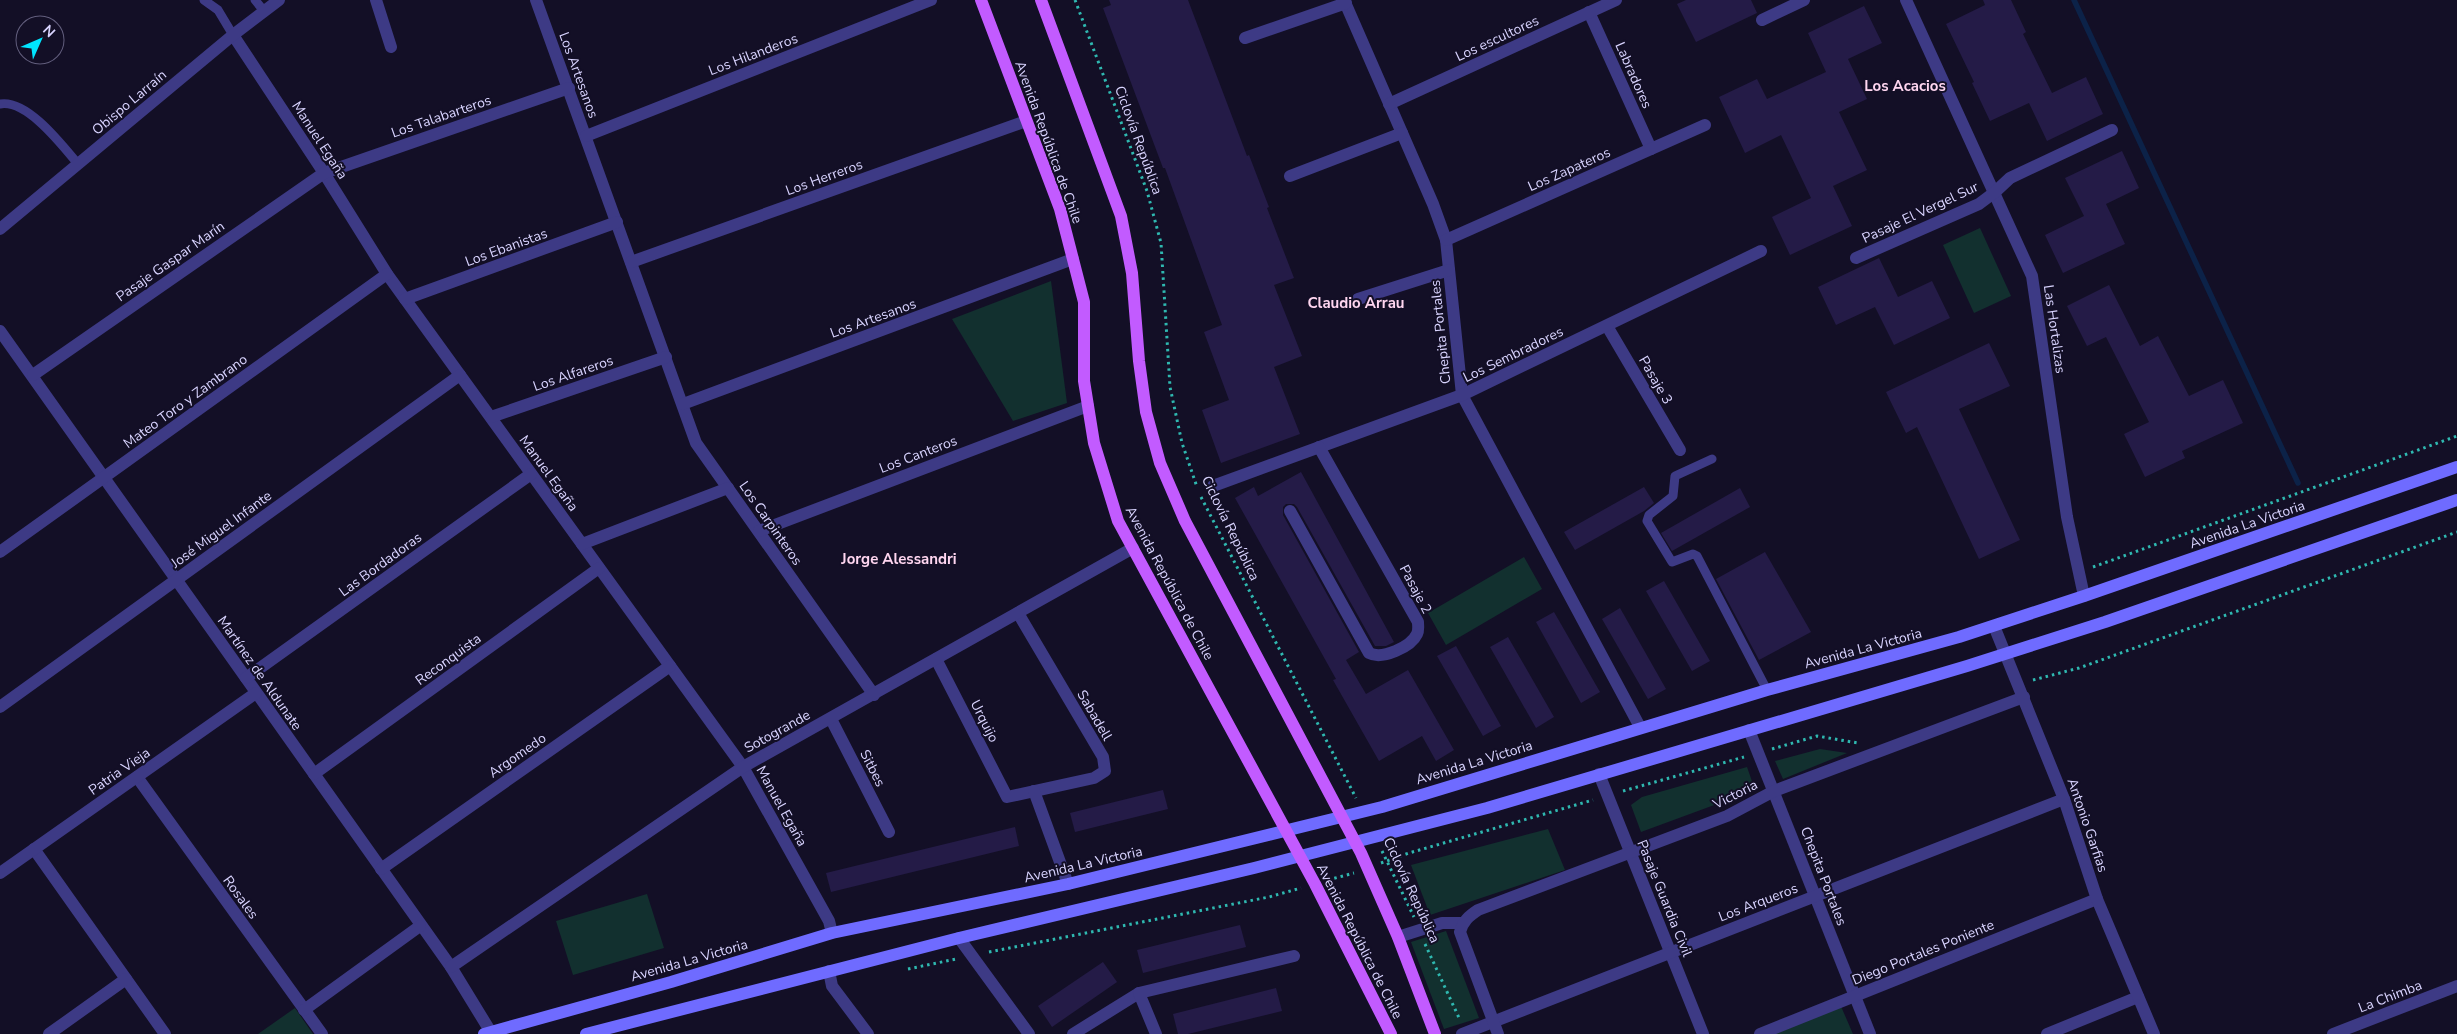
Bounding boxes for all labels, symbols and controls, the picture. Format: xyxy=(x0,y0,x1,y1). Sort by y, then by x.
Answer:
street label: Los escultores xyxy=(1452,11,1542,66)
north arrow xyxy=(15,15,65,65)
text: N xyxy=(38,21,59,42)
street label: Los Hilanderos xyxy=(706,29,801,80)
street label: Los Artesanos xyxy=(554,30,603,121)
street label: Labradores xyxy=(1611,39,1657,112)
street label: Avenida República de Chile xyxy=(1010,58,1087,226)
street label: Obispo Larraín xyxy=(88,66,171,139)
district label: Los Acacios xyxy=(1864,76,1946,96)
street label: Ciclovía República xyxy=(1110,83,1167,197)
street label: Los Talabarteros xyxy=(389,90,494,142)
street label: Manuel Egaña xyxy=(287,98,352,183)
street label: Los Zapateros xyxy=(1525,143,1614,196)
street label: Los Herreros xyxy=(783,155,866,200)
street label: Pasaje El Vergel Sur xyxy=(1859,177,1982,248)
street label: Pasaje Gaspar Marín xyxy=(112,217,228,306)
street label: Los Ebanistas xyxy=(462,224,550,271)
street label: Chepita Portales xyxy=(1426,279,1455,385)
street label: Las Hortalizas xyxy=(2039,283,2070,375)
district label: Claudio Arrau xyxy=(1307,293,1405,313)
street label: Los Artesanos xyxy=(828,294,919,343)
street label: Los Sembradores xyxy=(1460,322,1567,387)
street label: Mateo Toro y Zambrano xyxy=(119,350,251,453)
street label: Los Alfareros xyxy=(530,351,616,396)
street label: Pasaje 3 xyxy=(1634,353,1677,408)
street label: Los Canteros xyxy=(877,431,960,478)
street label: Manuel Egaña xyxy=(515,432,583,515)
street label: Ciclovía República xyxy=(1197,473,1264,584)
street label: Los Carpinteros xyxy=(735,478,807,569)
street label: José Miguel Infante xyxy=(166,486,276,573)
street label: Avenida La Victoria xyxy=(2187,496,2307,553)
street label: Avenida República de Chile xyxy=(1121,503,1218,664)
street label: Las Bordadoras xyxy=(335,528,426,601)
district label: Jorge Alessandri xyxy=(840,549,957,569)
street label: Pasaje 2 xyxy=(1395,561,1436,617)
street label: Martínez de Aldunate xyxy=(213,612,306,734)
street label: Avenida La Victoria xyxy=(1802,624,1924,673)
street label: Reconquista xyxy=(412,629,485,690)
street label: Sabadell xyxy=(1072,686,1117,745)
street label: Urquijo xyxy=(966,697,1003,746)
street label: Sotogrande xyxy=(741,705,814,757)
street label: Argomedo xyxy=(485,728,550,782)
street label: Avenida La Victoria xyxy=(1413,736,1535,789)
street label: Patria Vieja xyxy=(85,743,154,800)
street label: Sitbes xyxy=(855,746,890,790)
street label: Manuel Egaña xyxy=(752,762,812,850)
street label: Victoria xyxy=(1709,775,1761,814)
street label: Antonio Garfias xyxy=(2063,776,2113,875)
street label: Chepita Portales xyxy=(1796,824,1851,929)
street label: Ciclovía República xyxy=(1379,834,1444,946)
street label: Pasaje Guardia Civil xyxy=(1632,837,1697,960)
street label: Avenida La Victoria xyxy=(1022,842,1144,887)
street label: Avenida República de Chile xyxy=(1312,860,1407,1022)
street label: Rosales xyxy=(218,872,263,923)
street label: Los Arqueros xyxy=(1716,879,1801,926)
street label: Diego Portales Poniente xyxy=(1849,915,1997,990)
street label: Avenida La Victoria xyxy=(628,935,750,986)
street label: La Chimba xyxy=(2356,976,2425,1017)

